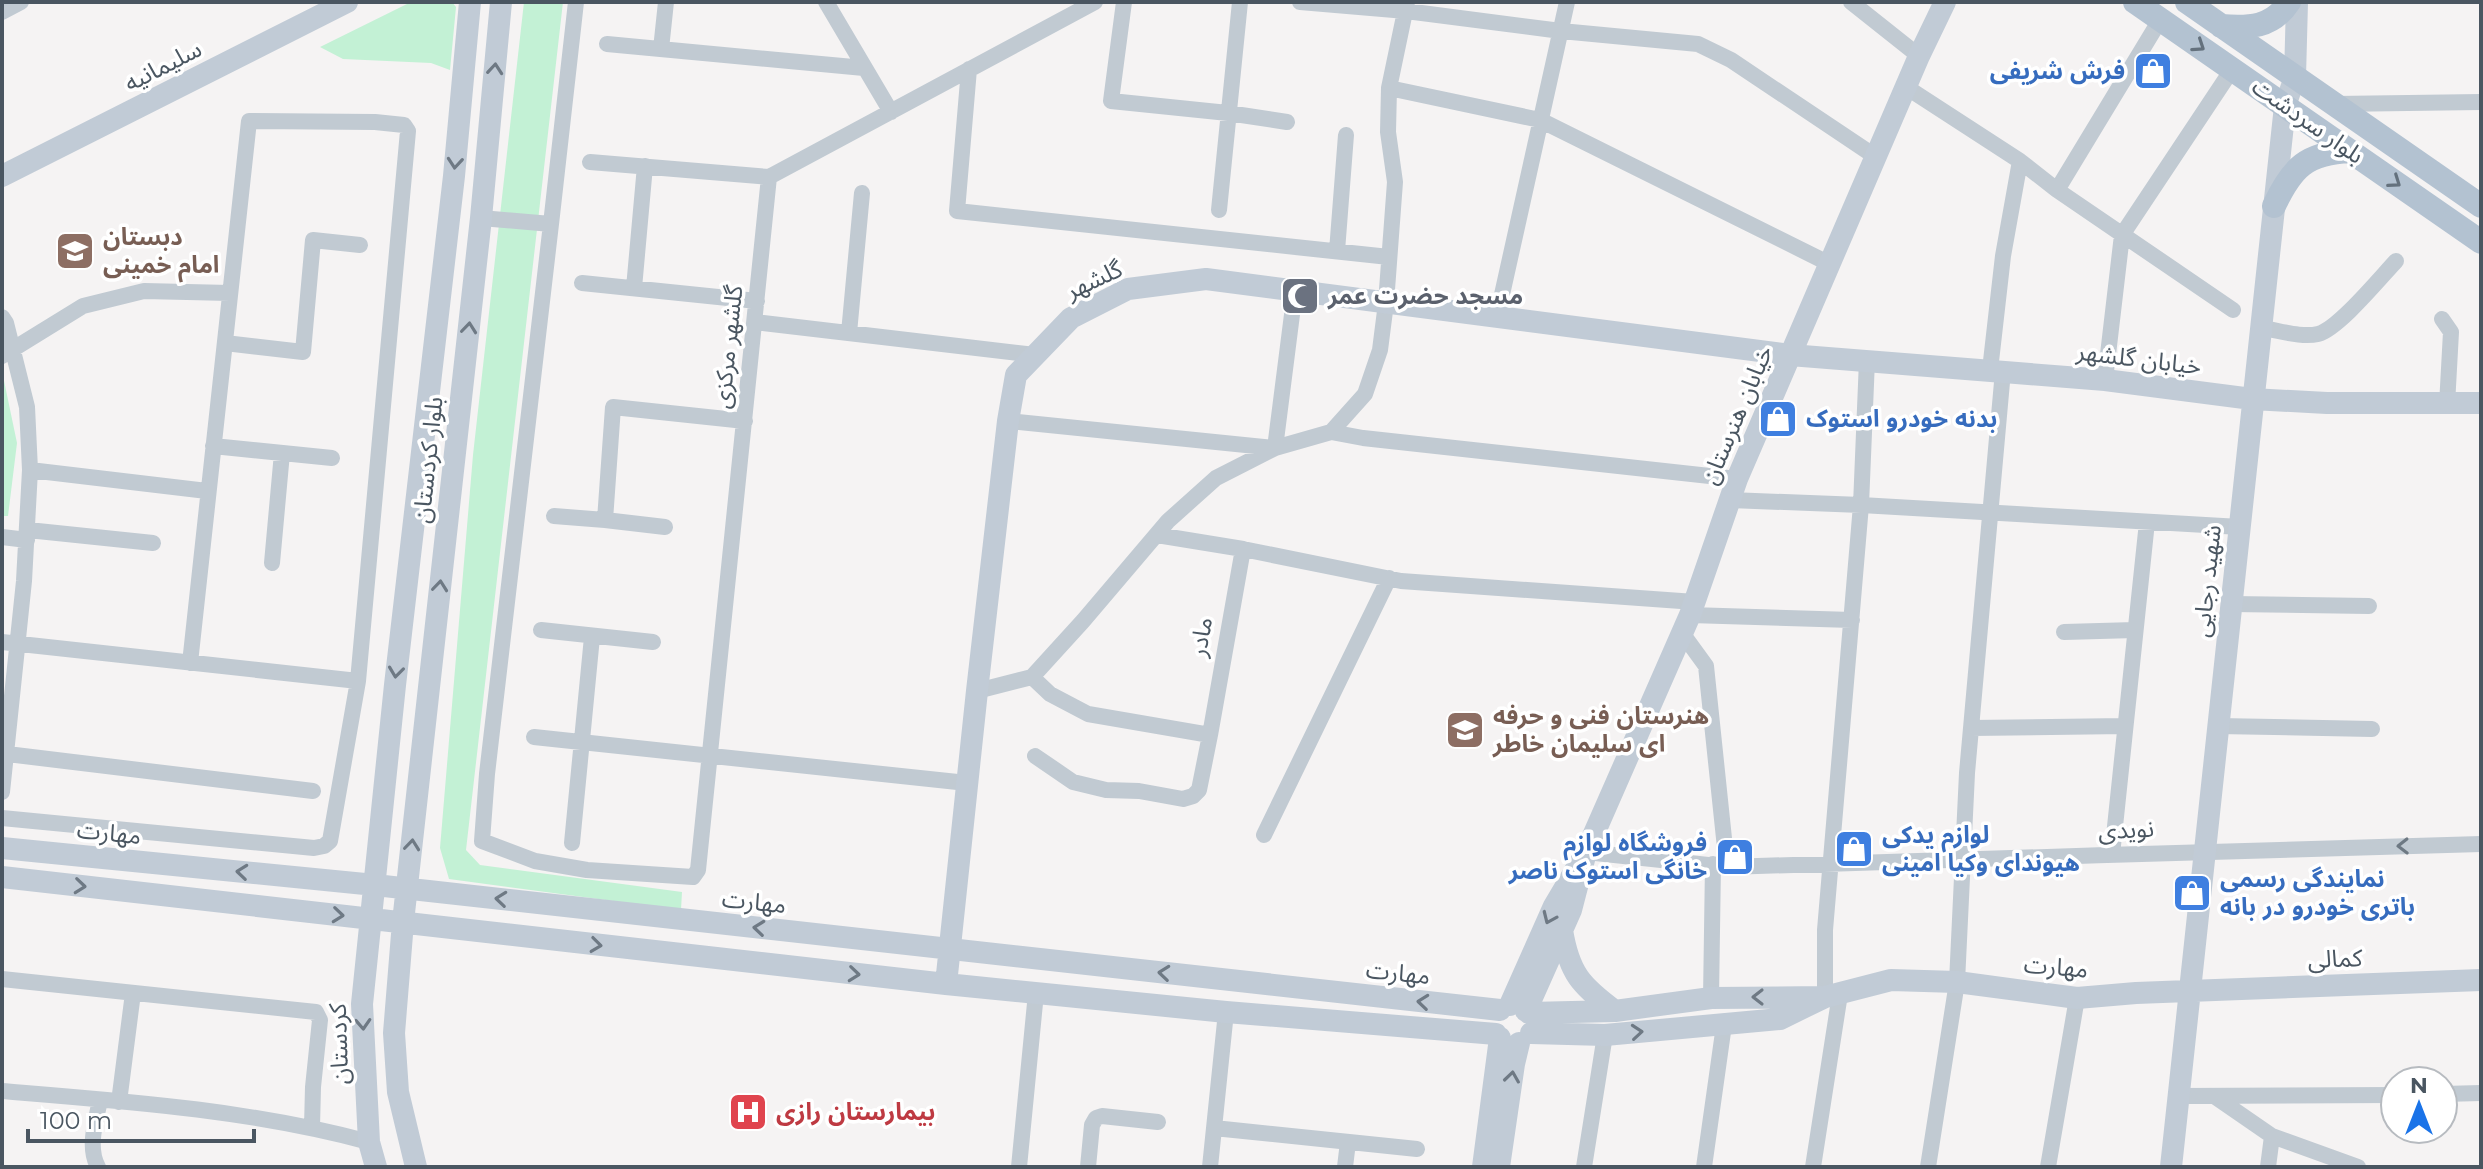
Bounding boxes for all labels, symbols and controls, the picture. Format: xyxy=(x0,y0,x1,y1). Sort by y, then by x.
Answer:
street label: سلیمانیه xyxy=(119,34,206,97)
one-way arrow xyxy=(2191,36,2205,51)
shop icon: فرش شریفی xyxy=(2132,50,2174,92)
place label: فرش شریفی xyxy=(1990,56,2125,85)
one-way arrow xyxy=(486,62,503,75)
street label: بلوار سردشت xyxy=(2247,71,2370,170)
one-way arrow xyxy=(446,157,463,170)
one-way arrow xyxy=(2386,172,2400,187)
place label: دبستان امام خمینی xyxy=(103,222,219,283)
school or university icon: دبستان امام خمینی xyxy=(54,230,96,272)
street label: گلشهر xyxy=(1060,253,1128,306)
mosque icon: مسجد حضرت عمر xyxy=(1279,275,1321,317)
place label: مسجد حضرت عمر xyxy=(1327,281,1523,310)
street label: گلشهر مرکزی xyxy=(707,283,749,410)
one-way arrow xyxy=(460,321,477,334)
street label: خیابان گلشهر xyxy=(2074,336,2203,381)
street label: خیابان هنرستان xyxy=(1694,341,1779,489)
street label: بلوار کردستان xyxy=(406,395,449,525)
shop icon: بدنه خودرو استوک xyxy=(1757,398,1799,440)
place label: بدنه خودرو استوک xyxy=(1806,404,1997,433)
street label: شهید رجایی xyxy=(2186,523,2227,639)
one-way arrow xyxy=(432,579,449,592)
street label: مادر xyxy=(1183,615,1218,660)
one-way arrow xyxy=(388,666,405,679)
place label: هنرستان فنی و حرفه ای سلیمان خاطر xyxy=(1492,701,1709,758)
school or university icon: هنرستان فنی و حرفه ای سلیمان خاطر xyxy=(1444,709,1486,751)
street label: نویدی xyxy=(2097,814,2155,845)
street label: مهارت xyxy=(76,815,143,850)
place label: لوازم یدکى هیونداى وکیا امینى xyxy=(1882,820,2080,877)
place label: فروشگاه لوازم خانگى استوک ناصر xyxy=(1508,828,1707,885)
shop icon: لوازم یدکى هیونداى وکیا امینى xyxy=(1833,828,1875,870)
shop icon: فروشگاه لوازم خانگى استوک ناصر xyxy=(1714,836,1756,878)
one-way arrow xyxy=(2396,837,2409,854)
one-way arrow xyxy=(404,838,421,851)
one-way arrow xyxy=(235,864,248,881)
place label: نمایندگی رسمی باتری خودرو در بانه xyxy=(2220,864,2415,921)
shop icon: نمایندگی رسمی باتری خودرو در بانه xyxy=(2171,872,2213,914)
one-way arrow xyxy=(73,877,86,894)
street label: مهارت xyxy=(721,884,788,919)
one-way arrow xyxy=(494,891,507,908)
one-way arrow xyxy=(332,906,345,923)
one-way arrow xyxy=(1542,910,1558,924)
one-way arrow xyxy=(752,920,765,937)
one-way arrow xyxy=(590,937,603,954)
street label: کمالی xyxy=(2307,943,2364,974)
street label: مهارت xyxy=(2023,949,2089,984)
street label: مهارت xyxy=(1365,955,1432,990)
one-way arrow xyxy=(1157,965,1170,982)
one-way arrow xyxy=(848,966,861,983)
one-way arrow xyxy=(1751,989,1764,1006)
one-way arrow xyxy=(1416,993,1429,1010)
street label: کردستان xyxy=(323,1002,354,1085)
one-way arrow xyxy=(354,1018,371,1031)
one-way arrow xyxy=(1631,1024,1644,1041)
north arrow xyxy=(2379,1065,2459,1145)
one-way arrow xyxy=(1503,1070,1520,1084)
text: N xyxy=(2410,1072,2428,1099)
hospital icon: بیمارستان رازی xyxy=(727,1091,769,1133)
scale bar xyxy=(28,1093,254,1143)
place label: بیمارستان رازی xyxy=(776,1097,935,1126)
text: 100 m xyxy=(40,1106,112,1135)

